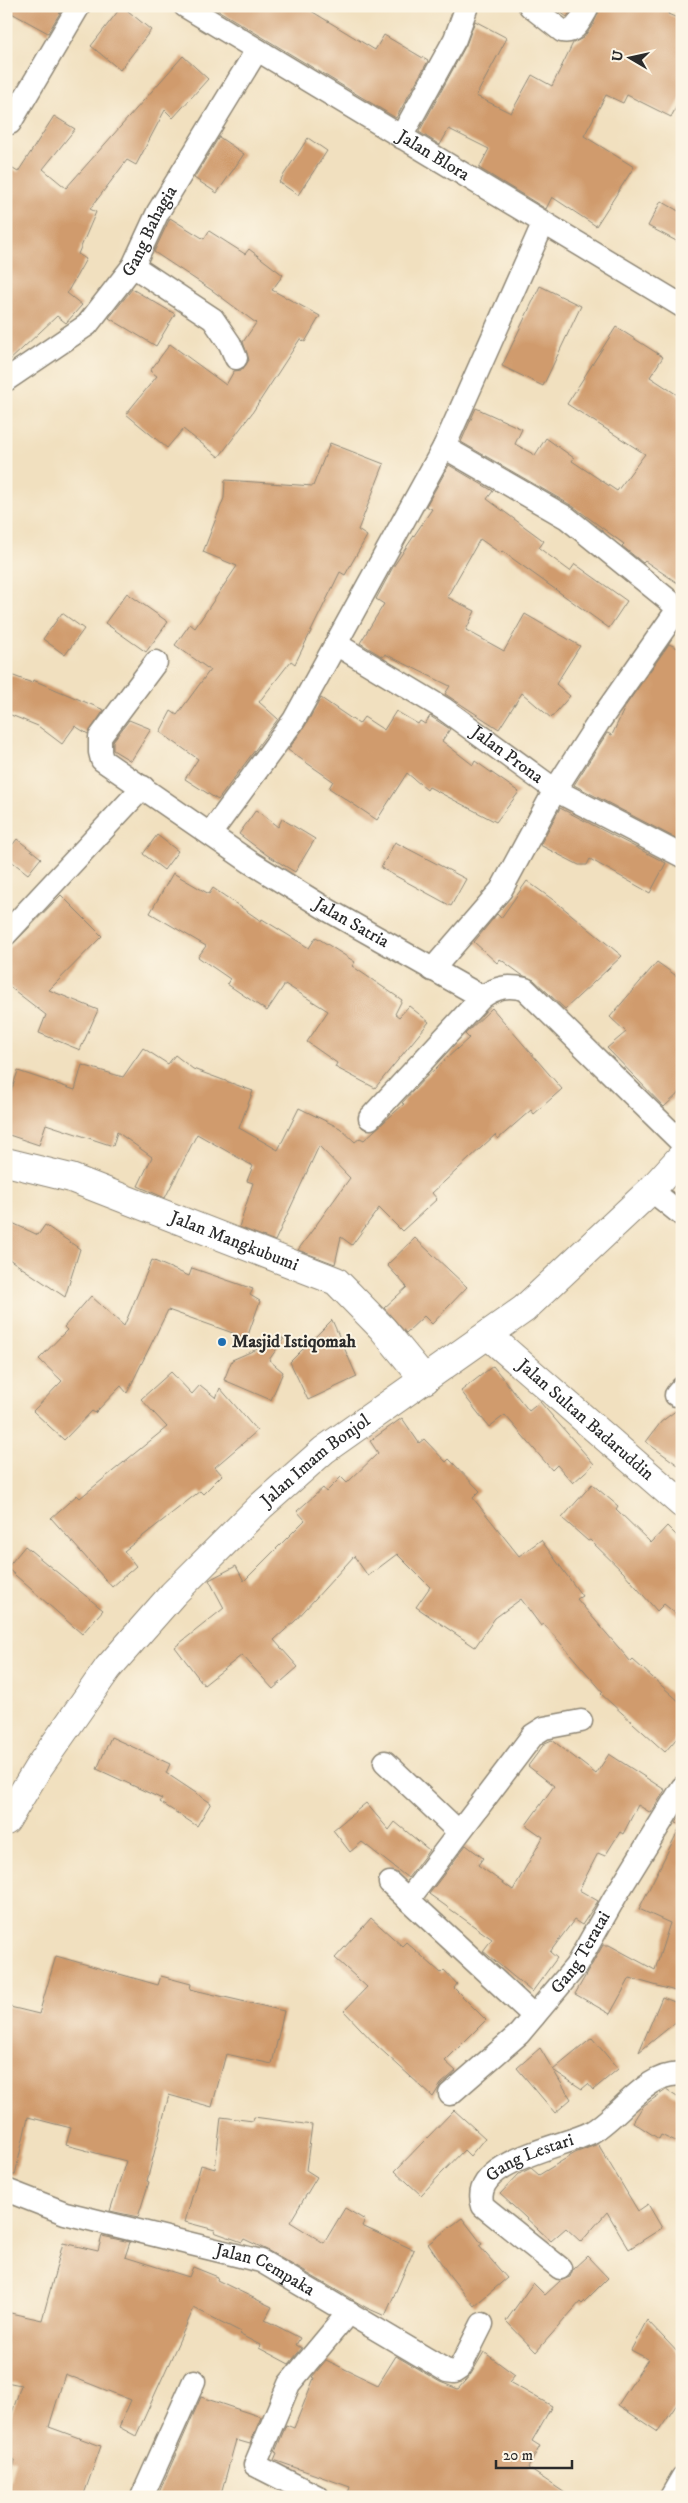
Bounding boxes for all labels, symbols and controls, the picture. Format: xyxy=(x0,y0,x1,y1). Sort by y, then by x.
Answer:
north arrow xyxy=(606,32,656,82)
text: U xyxy=(608,49,628,63)
street label: Jalan Blora xyxy=(391,125,474,186)
street label: Gang Bahagia xyxy=(117,182,182,282)
street label: Jalan Prona xyxy=(465,720,548,789)
street label: Jalan Satria xyxy=(308,892,393,953)
street label: Jalan Mangkubumi xyxy=(165,1206,302,1276)
place label: Masjid Istiqomah xyxy=(232,1331,357,1353)
marker: Masjid Istiqomah xyxy=(216,1336,228,1348)
street label: Jalan Sultan Badaruddin xyxy=(511,1353,659,1486)
street label: Jalan Imam Bonjol xyxy=(255,1409,375,1513)
street label: Gang Teratai xyxy=(546,1908,616,1998)
street label: Gang Lestari xyxy=(481,2129,576,2187)
street label: Jalan Cempaka xyxy=(211,2239,319,2301)
scale bar xyxy=(496,2438,572,2470)
text: 20 m xyxy=(503,2446,533,2465)

